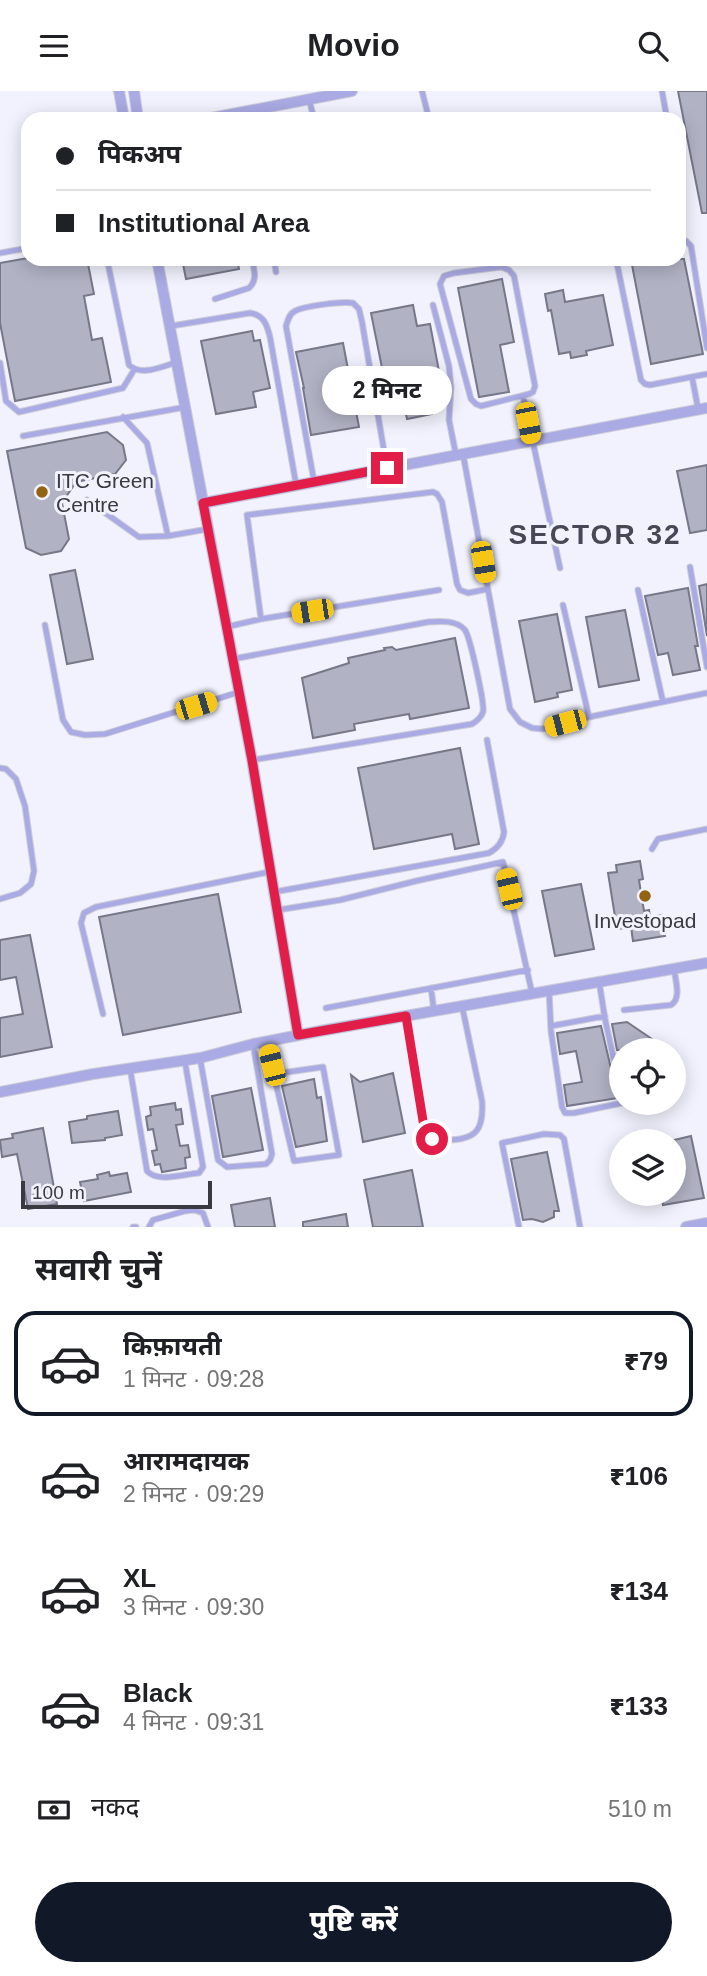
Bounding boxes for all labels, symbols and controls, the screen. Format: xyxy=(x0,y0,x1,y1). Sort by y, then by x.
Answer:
icon: menu xyxy=(35,27,73,65)
text: Movio xyxy=(307,27,400,63)
icon: search xyxy=(634,27,672,65)
text: पिकअप xyxy=(98,139,181,169)
text: Institutional Area xyxy=(98,208,309,238)
callout: 2 मिनट xyxy=(322,367,452,415)
text: 2 मिनट xyxy=(353,377,421,403)
car xyxy=(514,400,543,446)
route end xyxy=(371,452,403,484)
place label: ITC Green Centre xyxy=(56,469,154,516)
marker: ITC Green Centre xyxy=(34,484,50,500)
district label: SECTOR 32 xyxy=(508,519,682,550)
car xyxy=(470,539,497,585)
car xyxy=(290,597,335,625)
car xyxy=(173,690,220,722)
car xyxy=(542,707,589,739)
car xyxy=(495,866,524,912)
marker: Investopad xyxy=(637,888,653,904)
place label: Investopad xyxy=(594,909,696,932)
map controls xyxy=(609,1038,686,1206)
button: locate xyxy=(609,1038,686,1115)
car xyxy=(257,1042,288,1088)
route start xyxy=(416,1123,448,1155)
button: layers xyxy=(609,1129,686,1206)
scale bar xyxy=(21,1178,212,1210)
text: 100 m xyxy=(32,1182,85,1203)
text: सवारी चुनें xyxy=(35,1251,162,1287)
text: किफ़ायती xyxy=(123,1331,222,1361)
icon: car xyxy=(39,1332,102,1395)
text: ₹79 xyxy=(624,1346,668,1376)
text: 1 मिनट · 09:28 xyxy=(123,1366,264,1392)
text: आरामदायक xyxy=(123,1446,249,1476)
icon: car xyxy=(39,1447,102,1510)
text: ₹106 xyxy=(610,1461,668,1491)
text: 2 मिनट · 09:29 xyxy=(123,1481,264,1507)
icon: car xyxy=(39,1562,102,1625)
text: XL xyxy=(123,1563,156,1593)
text: ₹134 xyxy=(610,1576,668,1606)
text: 3 मिनट · 09:30 xyxy=(123,1594,264,1620)
icon: car xyxy=(39,1677,102,1740)
text: Black xyxy=(123,1678,192,1708)
text: ₹133 xyxy=(610,1691,668,1721)
text: 4 मिनट · 09:31 xyxy=(123,1709,264,1735)
icon: cash xyxy=(35,1791,73,1829)
text: नकद xyxy=(91,1792,139,1822)
text: 510 m xyxy=(608,1796,672,1822)
button: पुष्टि करें xyxy=(35,1882,672,1962)

